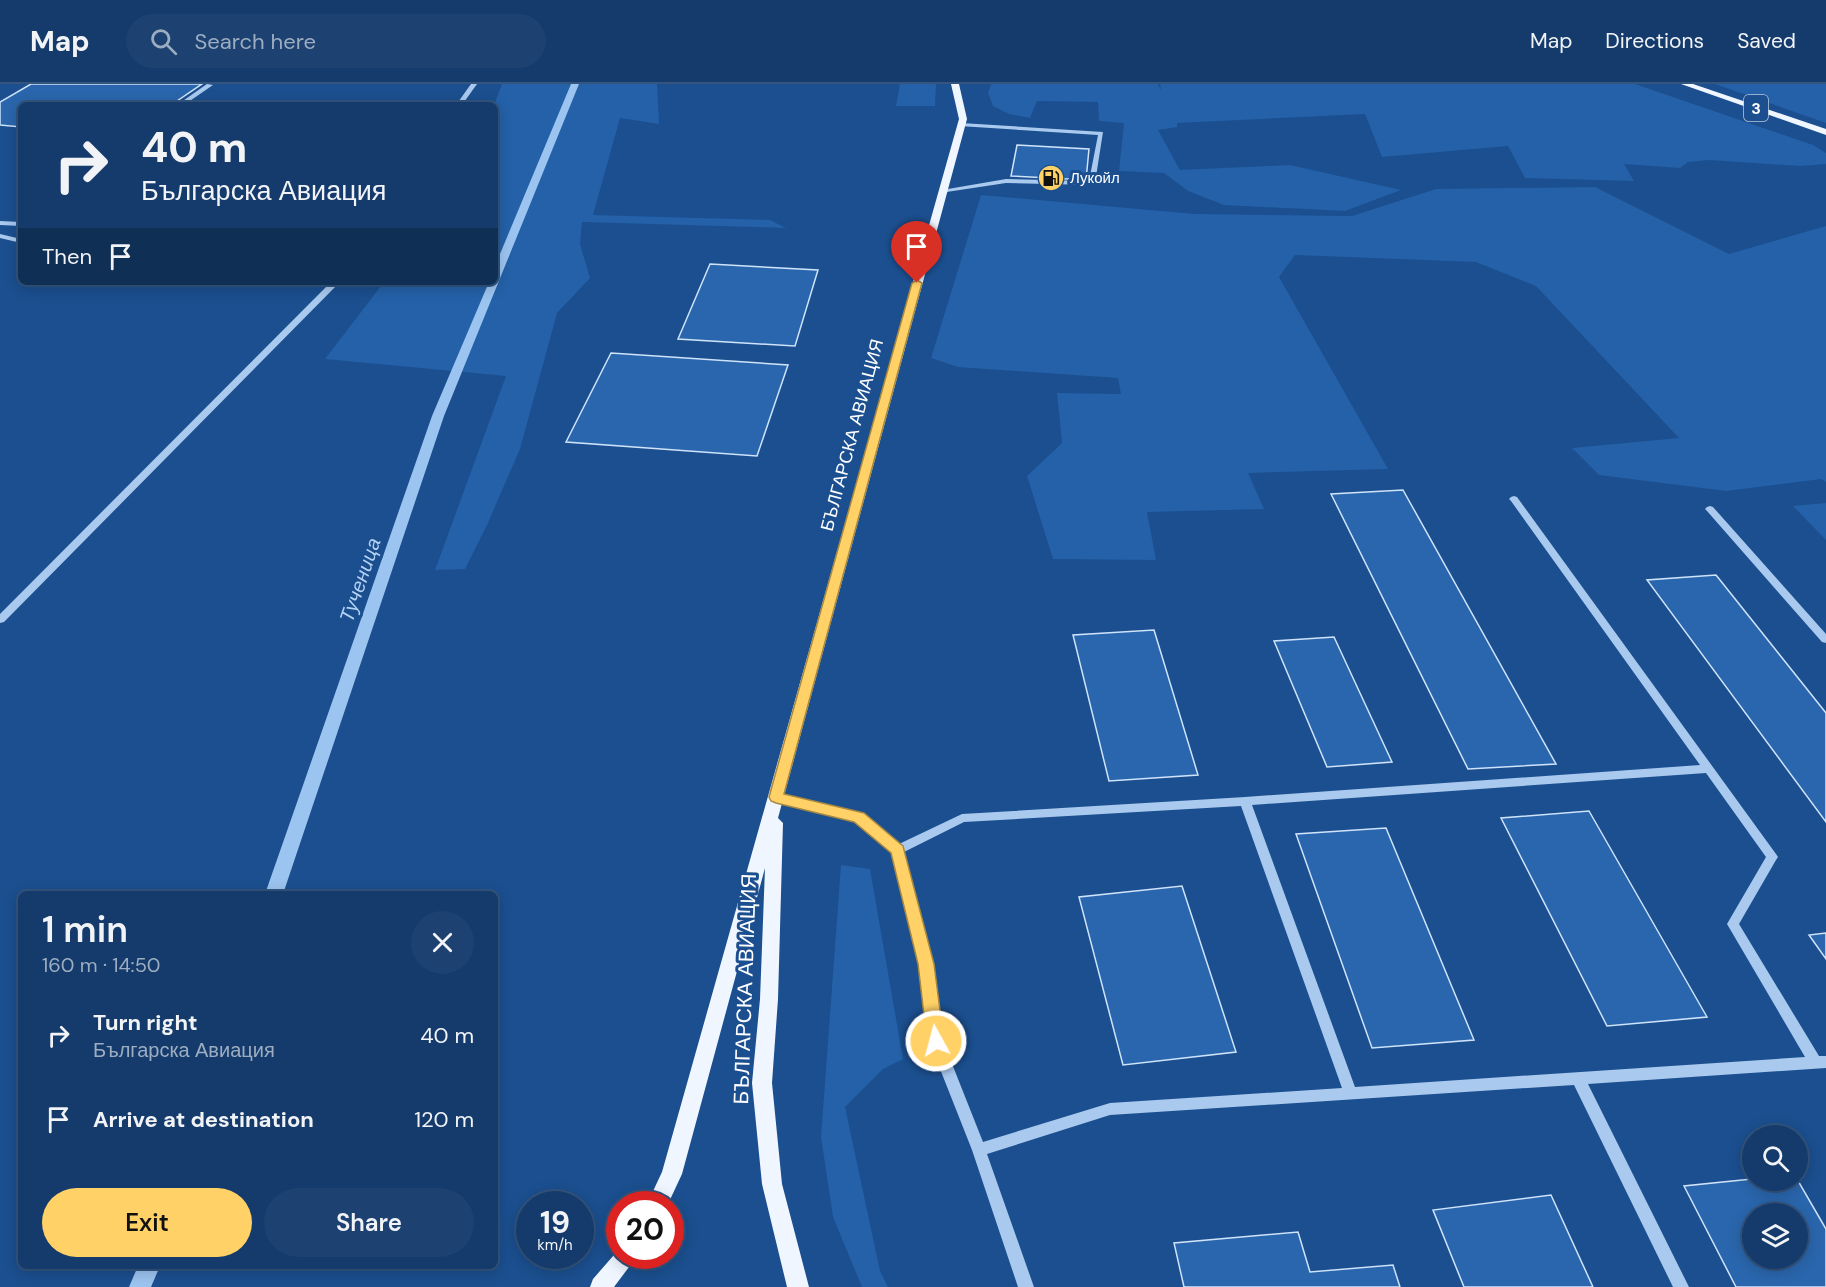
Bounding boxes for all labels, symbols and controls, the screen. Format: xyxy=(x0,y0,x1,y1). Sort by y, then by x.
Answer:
search box xyxy=(126,14,546,68)
text: Map xyxy=(30,23,90,60)
icon: search xyxy=(147,25,180,58)
text: Search here xyxy=(195,27,316,56)
text: Map xyxy=(1530,27,1572,55)
text: Directions xyxy=(1605,27,1704,55)
text: Saved xyxy=(1737,27,1796,55)
road number: 3 xyxy=(1744,95,1768,121)
text: 40 m xyxy=(141,120,247,175)
icon: right xyxy=(42,126,120,204)
fuel station icon: Лукойл xyxy=(1036,163,1066,193)
place label: Лукойл xyxy=(1070,168,1120,188)
text: Българска Авиация xyxy=(141,173,386,208)
pin xyxy=(891,221,942,283)
icon: arrive xyxy=(900,230,933,263)
icon: arrive xyxy=(104,240,137,273)
text: Then xyxy=(42,242,92,271)
street label: БЪЛГАРСКА АВИАЦИЯ xyxy=(815,336,889,534)
water label: Тученица xyxy=(333,534,387,626)
street label: БЪЛГАРСКА АВИАЦИЯ xyxy=(727,873,763,1105)
text: 1 min xyxy=(42,906,128,953)
button: close xyxy=(411,911,474,974)
text: 160 m · 14:50 xyxy=(42,952,161,978)
text: Turn right xyxy=(93,1008,198,1037)
position arrow xyxy=(904,1009,968,1073)
icon: right xyxy=(42,1019,75,1052)
text: 40 m xyxy=(420,1021,474,1050)
text: Българска Авиация xyxy=(93,1037,275,1063)
icon: arrive xyxy=(42,1103,75,1136)
text: Arrive at destination xyxy=(93,1105,314,1134)
text: 120 m xyxy=(414,1105,474,1134)
map controls xyxy=(1742,1125,1808,1269)
button: search xyxy=(1742,1125,1808,1191)
button: Exit xyxy=(42,1188,252,1257)
button: Share xyxy=(264,1188,474,1257)
speed limit sign: 20 xyxy=(606,1191,684,1269)
text: 19 xyxy=(540,1203,570,1242)
button: layers xyxy=(1742,1203,1808,1269)
text: km/h xyxy=(537,1235,573,1255)

